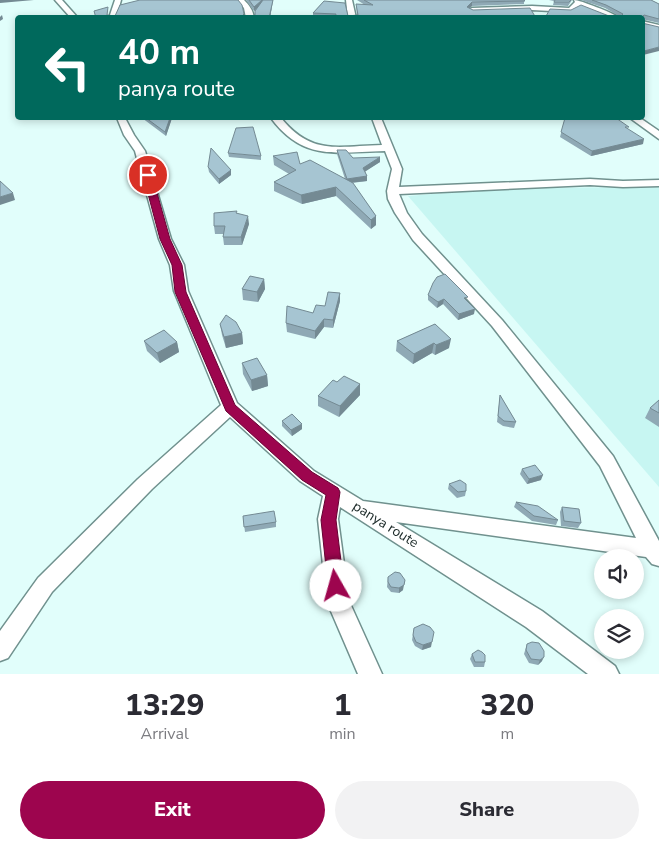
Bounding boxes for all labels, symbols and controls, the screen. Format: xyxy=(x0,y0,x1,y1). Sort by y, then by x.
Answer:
text: 40 m xyxy=(118,29,200,76)
icon: left xyxy=(35,35,100,100)
text: panya route xyxy=(118,74,235,104)
pin xyxy=(127,154,169,196)
icon: arrive xyxy=(134,161,162,189)
street label: panya route xyxy=(349,497,422,552)
map controls xyxy=(594,549,644,659)
button: sound xyxy=(594,549,644,599)
position arrow xyxy=(309,559,361,611)
button: layers xyxy=(594,609,644,659)
text: 13:29 xyxy=(125,685,204,726)
text: 1 xyxy=(333,685,351,726)
text: 320 xyxy=(480,685,534,726)
text: Arrival xyxy=(141,723,189,745)
text: min xyxy=(329,723,356,745)
text: m xyxy=(500,723,514,745)
button: Exit xyxy=(20,781,325,839)
button: Share xyxy=(335,781,639,839)

